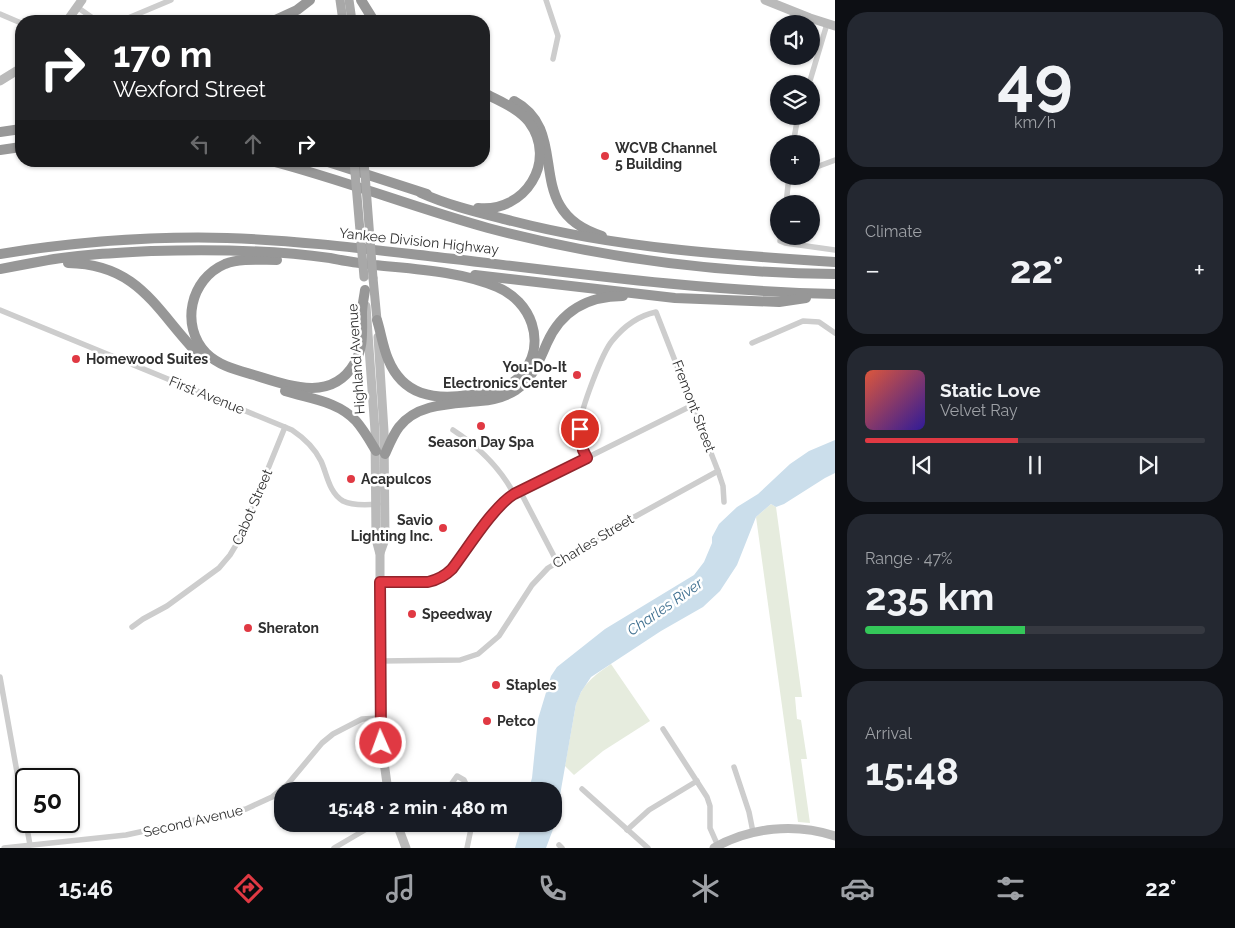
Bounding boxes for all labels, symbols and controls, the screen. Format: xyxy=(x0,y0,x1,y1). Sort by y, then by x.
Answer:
map controls xyxy=(770,15,820,245)
button: sound xyxy=(770,15,820,65)
text: 170 m xyxy=(113,34,212,75)
icon: right xyxy=(30,35,95,100)
text: 49 xyxy=(997,42,1073,118)
button: layers xyxy=(770,75,820,125)
text: Wexford Street xyxy=(113,76,266,102)
text: km/h xyxy=(1014,113,1056,132)
icon: left xyxy=(186,130,214,158)
icon: ahead xyxy=(239,130,267,158)
icon: right xyxy=(292,130,320,158)
button: + xyxy=(770,135,820,185)
place label: WCVB Channel 5 Building xyxy=(615,140,718,172)
marker: WCVB Channel 5 Building xyxy=(599,150,611,162)
button: − xyxy=(770,195,820,245)
text: Climate xyxy=(865,222,922,241)
street label: Yankee Division Highway xyxy=(338,225,500,257)
text: 22° xyxy=(1010,247,1063,292)
text: − xyxy=(865,254,880,287)
text: + xyxy=(1193,254,1205,287)
street label: Highland Avenue xyxy=(344,303,368,415)
place label: Homewood Suites xyxy=(86,351,208,367)
marker: Homewood Suites xyxy=(70,353,82,365)
street label: Fremont Street xyxy=(669,358,719,454)
place label: You-Do-It Electronics Center xyxy=(443,359,568,391)
marker: You-Do-It Electronics Center xyxy=(571,369,583,381)
street label: First Avenue xyxy=(167,373,247,417)
text: Static Love xyxy=(940,379,1041,401)
text: Velvet Ray xyxy=(940,401,1018,420)
pin xyxy=(559,408,601,450)
icon: arrive xyxy=(566,415,594,443)
marker: Season Day Spa xyxy=(475,420,487,432)
place label: Season Day Spa xyxy=(428,434,534,450)
icon: previous xyxy=(908,451,936,479)
icon: pause xyxy=(1021,451,1049,479)
icon: next xyxy=(1134,451,1162,479)
street label: Cabot Street xyxy=(229,466,275,547)
place label: Acapulcos xyxy=(361,471,431,487)
marker: Acapulcos xyxy=(345,473,357,485)
street label: Charles Street xyxy=(550,510,637,571)
place label: Savio Lighting Inc. xyxy=(351,512,434,544)
marker: Savio Lighting Inc. xyxy=(437,522,449,534)
text: Range · 47% xyxy=(865,549,952,568)
water label: Charles River xyxy=(624,574,707,640)
text: 235 km xyxy=(865,574,994,619)
place label: Speedway xyxy=(422,606,492,622)
marker: Speedway xyxy=(406,608,418,620)
place label: Sheraton xyxy=(258,620,319,636)
marker: Sheraton xyxy=(242,622,254,634)
place label: Staples xyxy=(506,677,557,693)
marker: Staples xyxy=(490,679,502,691)
place label: Petco xyxy=(497,713,536,729)
marker: Petco xyxy=(481,715,493,727)
position arrow xyxy=(354,716,406,768)
text: Arrival xyxy=(865,724,912,743)
text: 15:48 xyxy=(865,749,959,794)
speed limit sign: 50 xyxy=(15,768,80,833)
text: 15:48 · 2 min · 480 m xyxy=(328,796,508,818)
street label: Second Avenue xyxy=(142,802,244,840)
icon: directions xyxy=(231,871,266,906)
icon: music xyxy=(383,871,418,906)
icon: phone xyxy=(535,871,570,906)
icon: climate xyxy=(688,871,723,906)
icon: car xyxy=(840,871,875,906)
icon: filters xyxy=(993,871,1028,906)
text: 15:46 xyxy=(59,875,113,901)
text: 22° xyxy=(1145,875,1176,901)

